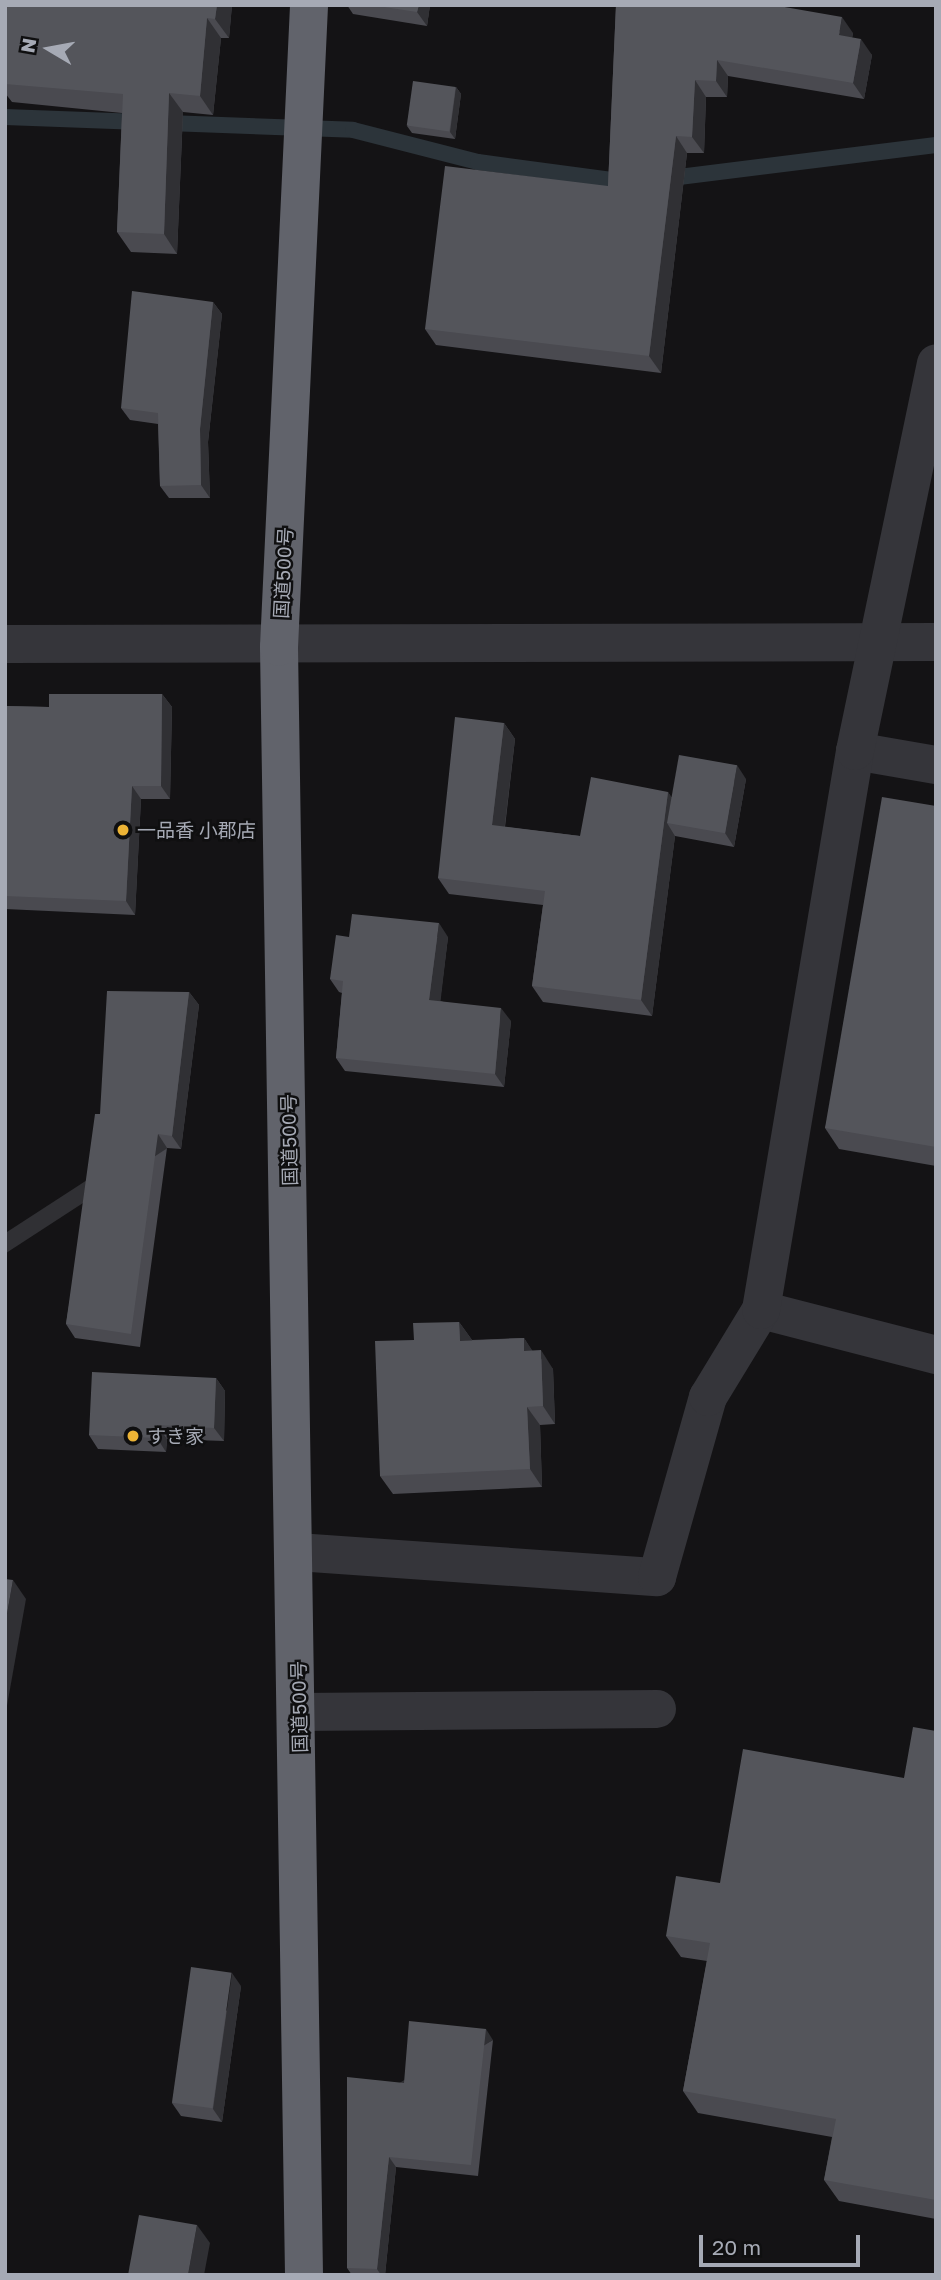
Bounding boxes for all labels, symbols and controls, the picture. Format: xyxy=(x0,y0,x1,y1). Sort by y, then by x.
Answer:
north arrow xyxy=(14,14,84,84)
text: N xyxy=(15,36,40,54)
street label: 国道500号 xyxy=(269,527,297,619)
place label: 一品香 小郡店 xyxy=(137,819,256,841)
marker: 一品香 小郡店 xyxy=(115,822,131,838)
street label: 国道500号 xyxy=(277,1094,301,1186)
place label: すき家 xyxy=(147,1425,204,1447)
marker: すき家 xyxy=(125,1428,141,1444)
street label: 国道500号 xyxy=(287,1661,311,1753)
scale bar xyxy=(703,2220,864,2264)
text: 20 m xyxy=(712,2234,761,2260)

